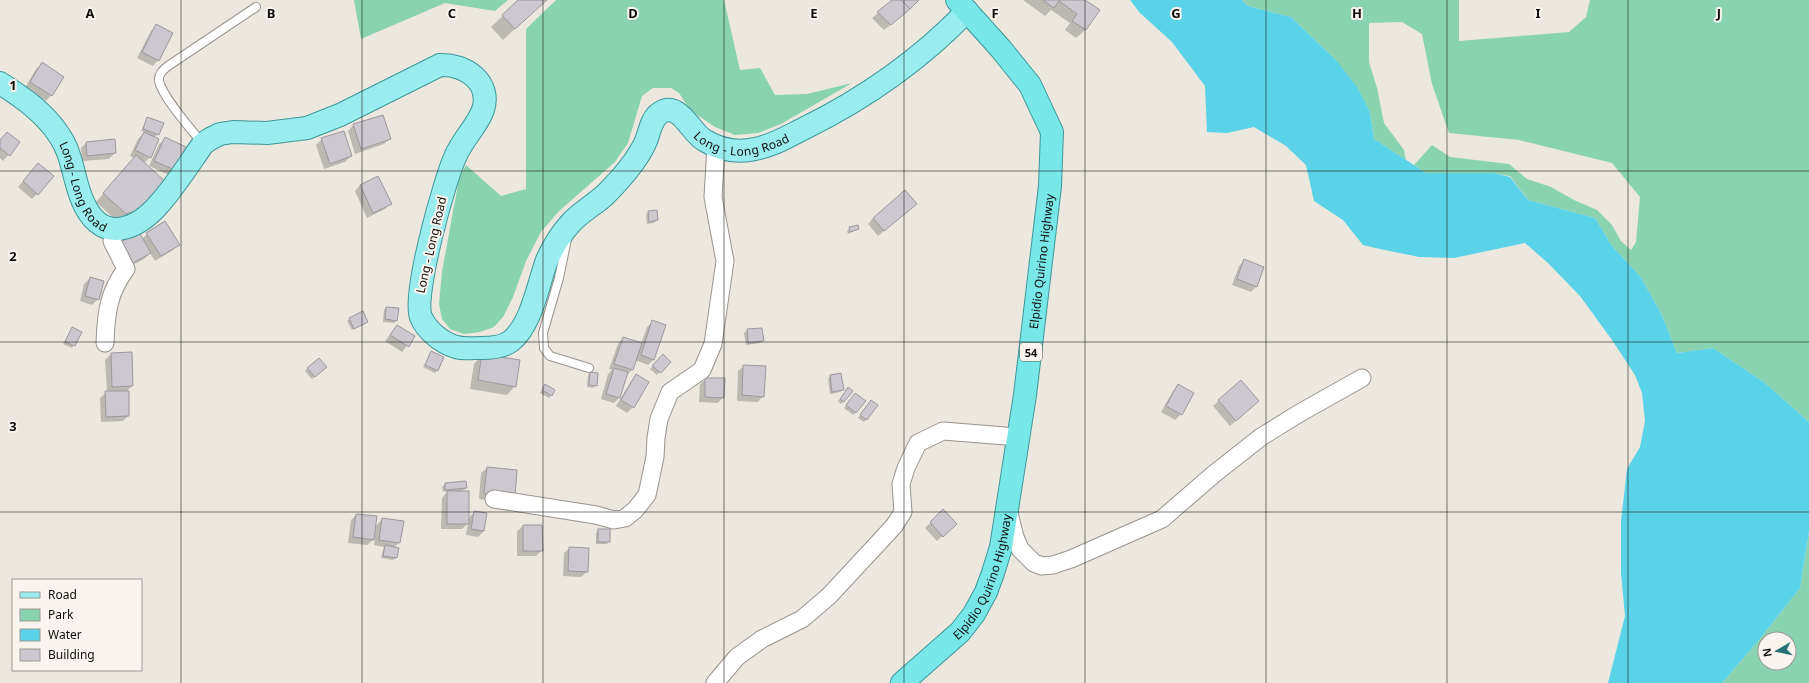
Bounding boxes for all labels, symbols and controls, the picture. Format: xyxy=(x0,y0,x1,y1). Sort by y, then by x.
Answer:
text: A xyxy=(86,4,95,22)
text: B xyxy=(267,4,275,22)
text: C xyxy=(448,4,456,22)
text: D xyxy=(628,4,638,22)
text: E xyxy=(810,4,818,22)
text: F xyxy=(991,4,999,22)
text: G xyxy=(1171,4,1181,22)
text: H xyxy=(1352,4,1362,22)
text: I xyxy=(1535,4,1541,22)
text: J xyxy=(1716,4,1721,22)
text: 1 xyxy=(9,76,17,94)
street label: Long - Long Road xyxy=(693,123,793,141)
text: Long - Long Road xyxy=(690,127,792,159)
street label: Long - Long Road xyxy=(56,138,110,235)
street label: Elpidio Quirino Highway xyxy=(1024,192,1058,330)
street label: Long - Long Road xyxy=(412,195,450,295)
text: 2 xyxy=(9,247,17,265)
road number: 54 xyxy=(1020,343,1042,361)
text: 3 xyxy=(9,417,17,435)
street label: Elpidio Quirino Highway xyxy=(949,512,1015,643)
legend xyxy=(12,579,142,671)
text: Road xyxy=(48,586,77,603)
text: Park xyxy=(48,606,74,623)
text: Water xyxy=(48,626,82,643)
north arrow xyxy=(1757,631,1797,671)
text: Building xyxy=(48,646,95,663)
text: N xyxy=(1759,647,1775,658)

